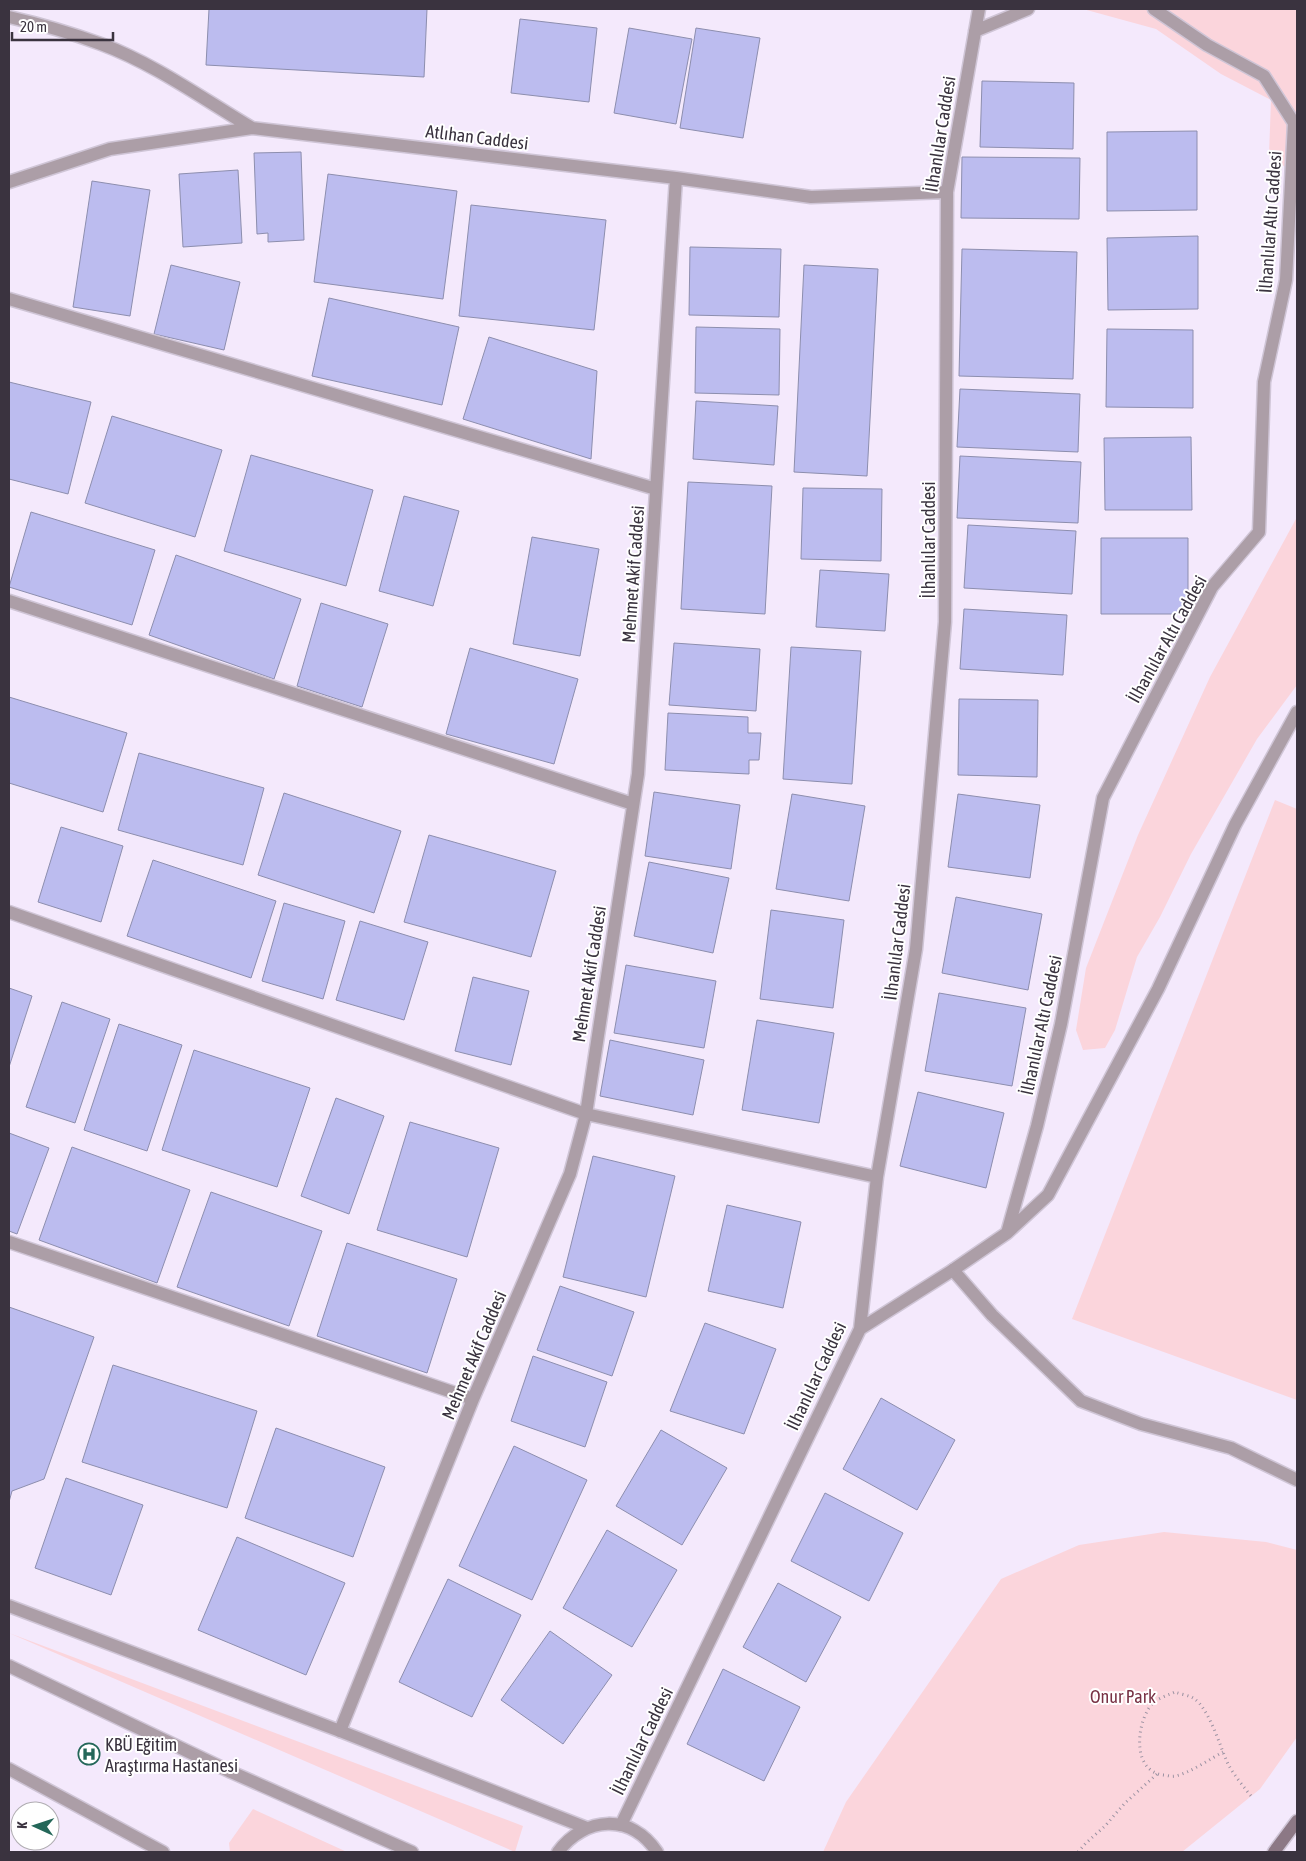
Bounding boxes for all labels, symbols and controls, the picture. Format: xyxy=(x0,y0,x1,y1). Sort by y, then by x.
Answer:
scale bar xyxy=(12,10,114,42)
text: 20 m xyxy=(20,18,47,35)
street label: İlhanlılar Caddesi xyxy=(920,74,960,194)
street label: Atlıhan Caddesi xyxy=(424,120,530,154)
street label: İlhanlılar Altı Caddesi xyxy=(1255,150,1285,294)
street label: İlhanlılar Caddesi xyxy=(918,481,939,599)
street label: Mehmet Akif Caddesi xyxy=(618,505,648,643)
street label: İlhanlılar Altı Caddesi xyxy=(1123,572,1211,706)
street label: İlhanlılar Caddesi xyxy=(879,883,915,1001)
street label: Mehmet Akif Caddesi xyxy=(568,904,610,1044)
street label: İlhanlılar Altı Caddesi xyxy=(1016,953,1066,1097)
street label: Mehmet Akif Caddesi xyxy=(437,1288,511,1422)
street label: İlhanlılar Caddesi xyxy=(782,1318,850,1434)
street label: İlhanlılar Caddesi xyxy=(607,1684,677,1798)
park label: Onur Park xyxy=(1090,1686,1156,1707)
place label: KBÜ Eğitim Araştırma Hastanesi xyxy=(105,1734,238,1776)
hospital icon: KBÜ Eğitim Araştırma Hastanesi xyxy=(77,1742,101,1766)
north arrow xyxy=(10,1801,60,1851)
text: K xyxy=(14,1821,30,1829)

